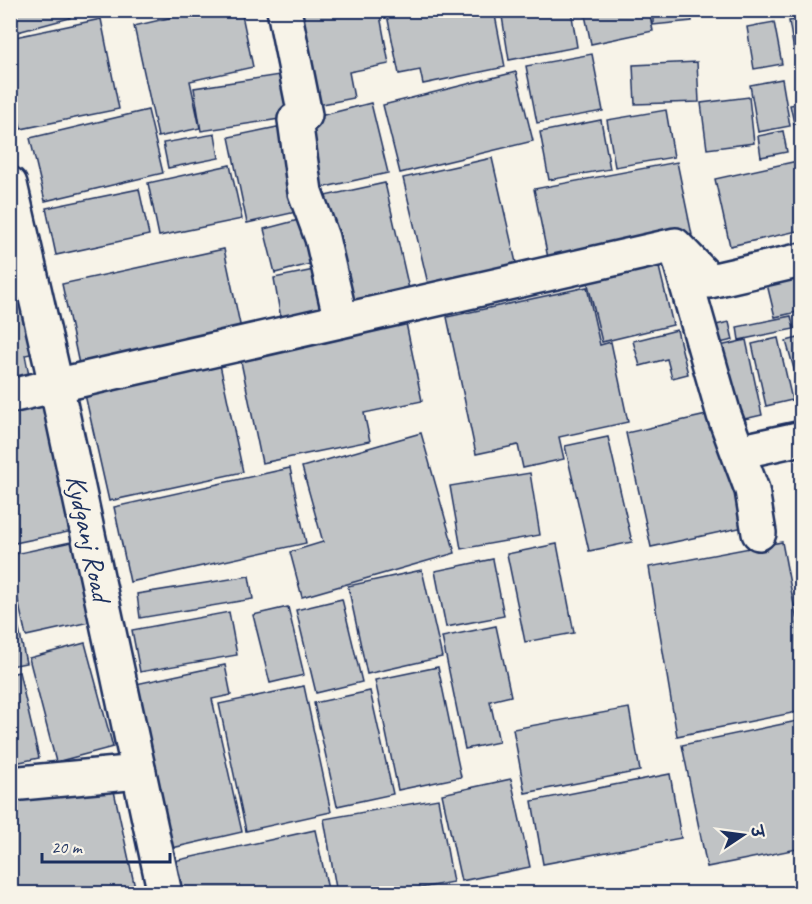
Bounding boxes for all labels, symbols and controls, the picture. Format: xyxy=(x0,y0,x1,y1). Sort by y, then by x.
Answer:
street label: Kydganj Road xyxy=(59,472,120,608)
north arrow xyxy=(713,805,773,865)
text: उ xyxy=(745,822,768,841)
scale bar xyxy=(42,826,170,864)
text: 20 m xyxy=(51,836,84,858)

